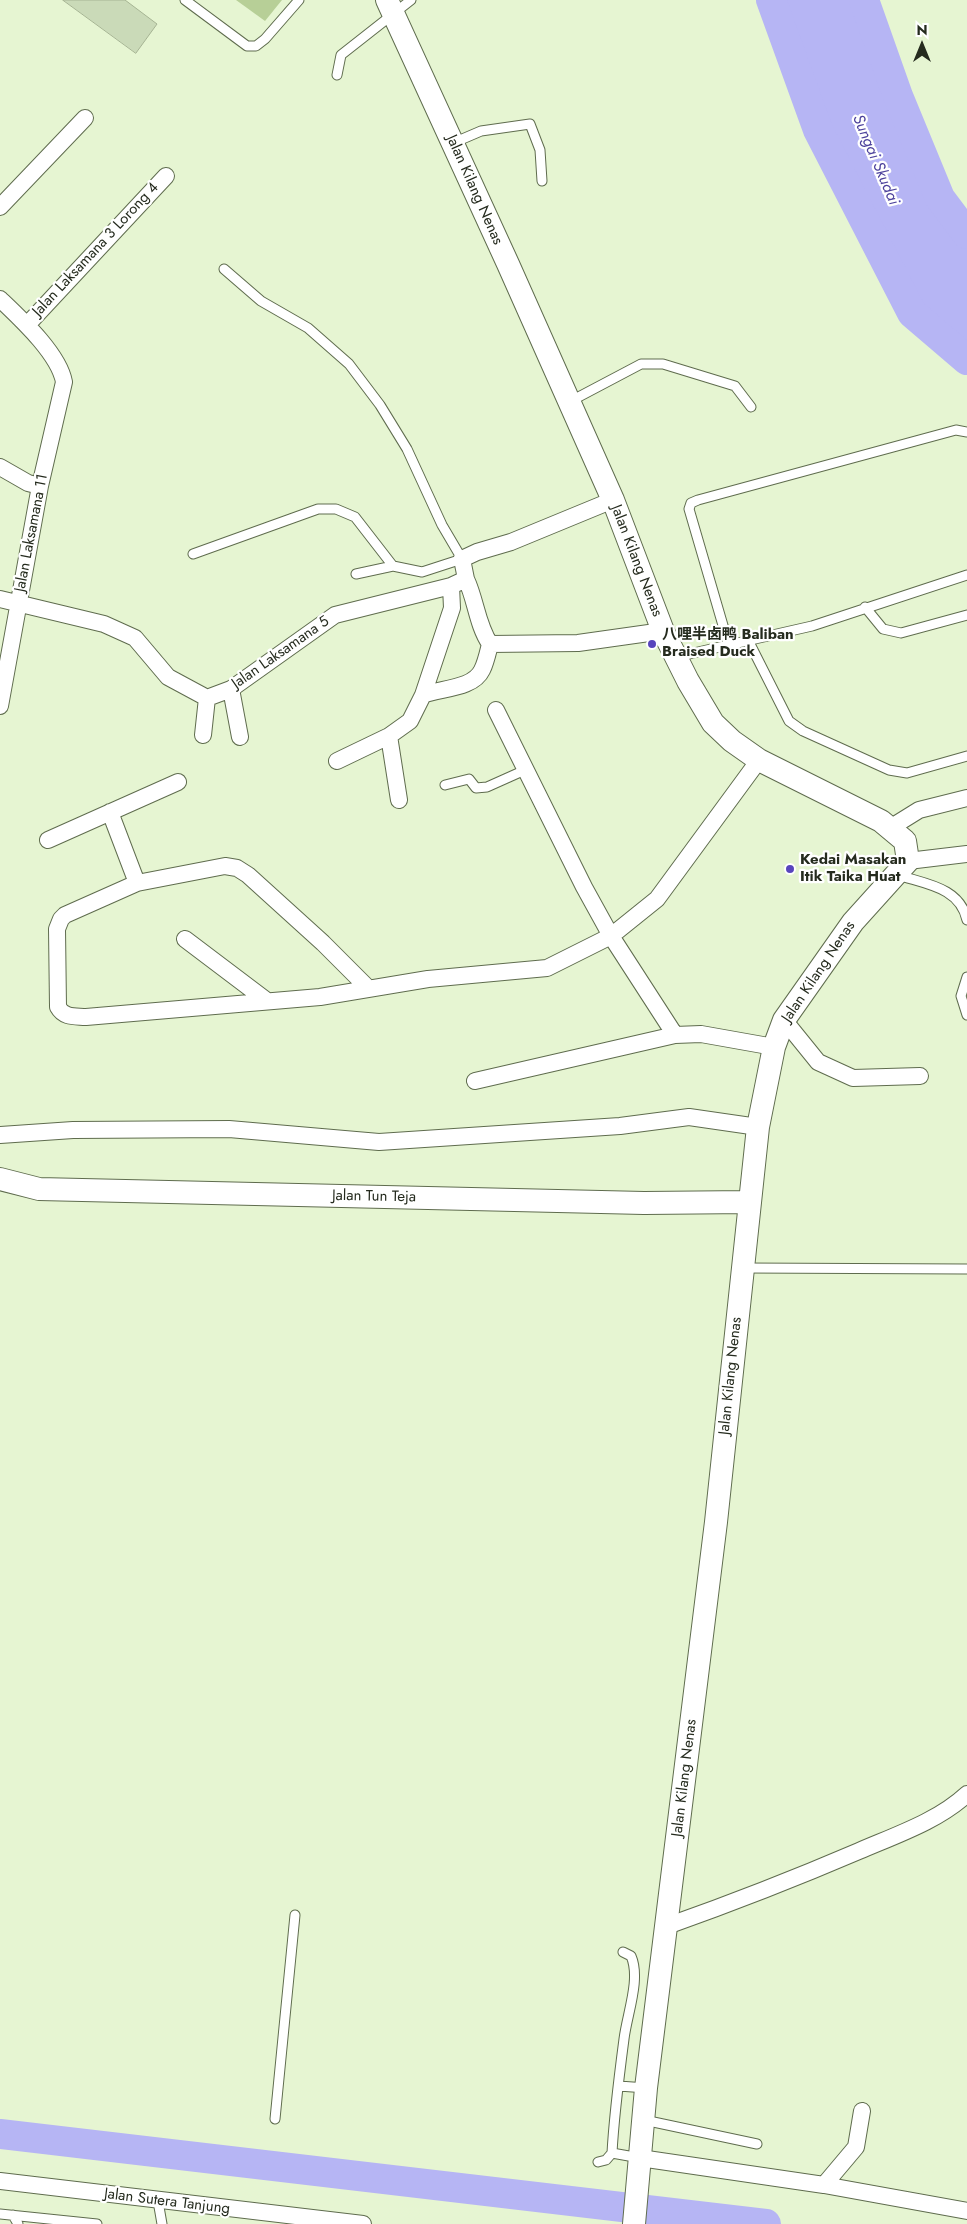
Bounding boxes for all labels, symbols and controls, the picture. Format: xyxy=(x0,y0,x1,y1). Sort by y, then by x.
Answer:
north arrow xyxy=(897,20,947,70)
text: N xyxy=(916,20,928,40)
water label: Sungai Skudai xyxy=(847,112,903,208)
street label: Jalan Kilang Nenas xyxy=(442,132,506,248)
street label: Jalan Laksamana 3 Lorong 4 xyxy=(29,179,163,321)
street label: Jalan Laksamana 11 xyxy=(12,473,52,593)
street label: Jalan Kilang Nenas xyxy=(606,503,666,619)
street label: Jalan Laksamana 5 xyxy=(229,613,333,693)
place label: 八哩半卤鸭 Baliban Braised Duck xyxy=(662,626,794,661)
marker: 八哩半卤鸭 Baliban Braised Duck xyxy=(646,638,658,650)
place label: Kedai Masakan Itik Taika Huat xyxy=(800,851,906,886)
marker: Kedai Masakan Itik Taika Huat xyxy=(784,863,796,875)
street label: Jalan Kilang Nenas xyxy=(778,918,860,1026)
street label: Jalan Tun Teja xyxy=(332,1187,416,1207)
street label: Jalan Kilang Nenas xyxy=(716,1316,746,1436)
street label: Jalan Kilang Nenas xyxy=(669,1718,701,1838)
street label: Jalan Sutera Tanjung xyxy=(103,2185,231,2219)

